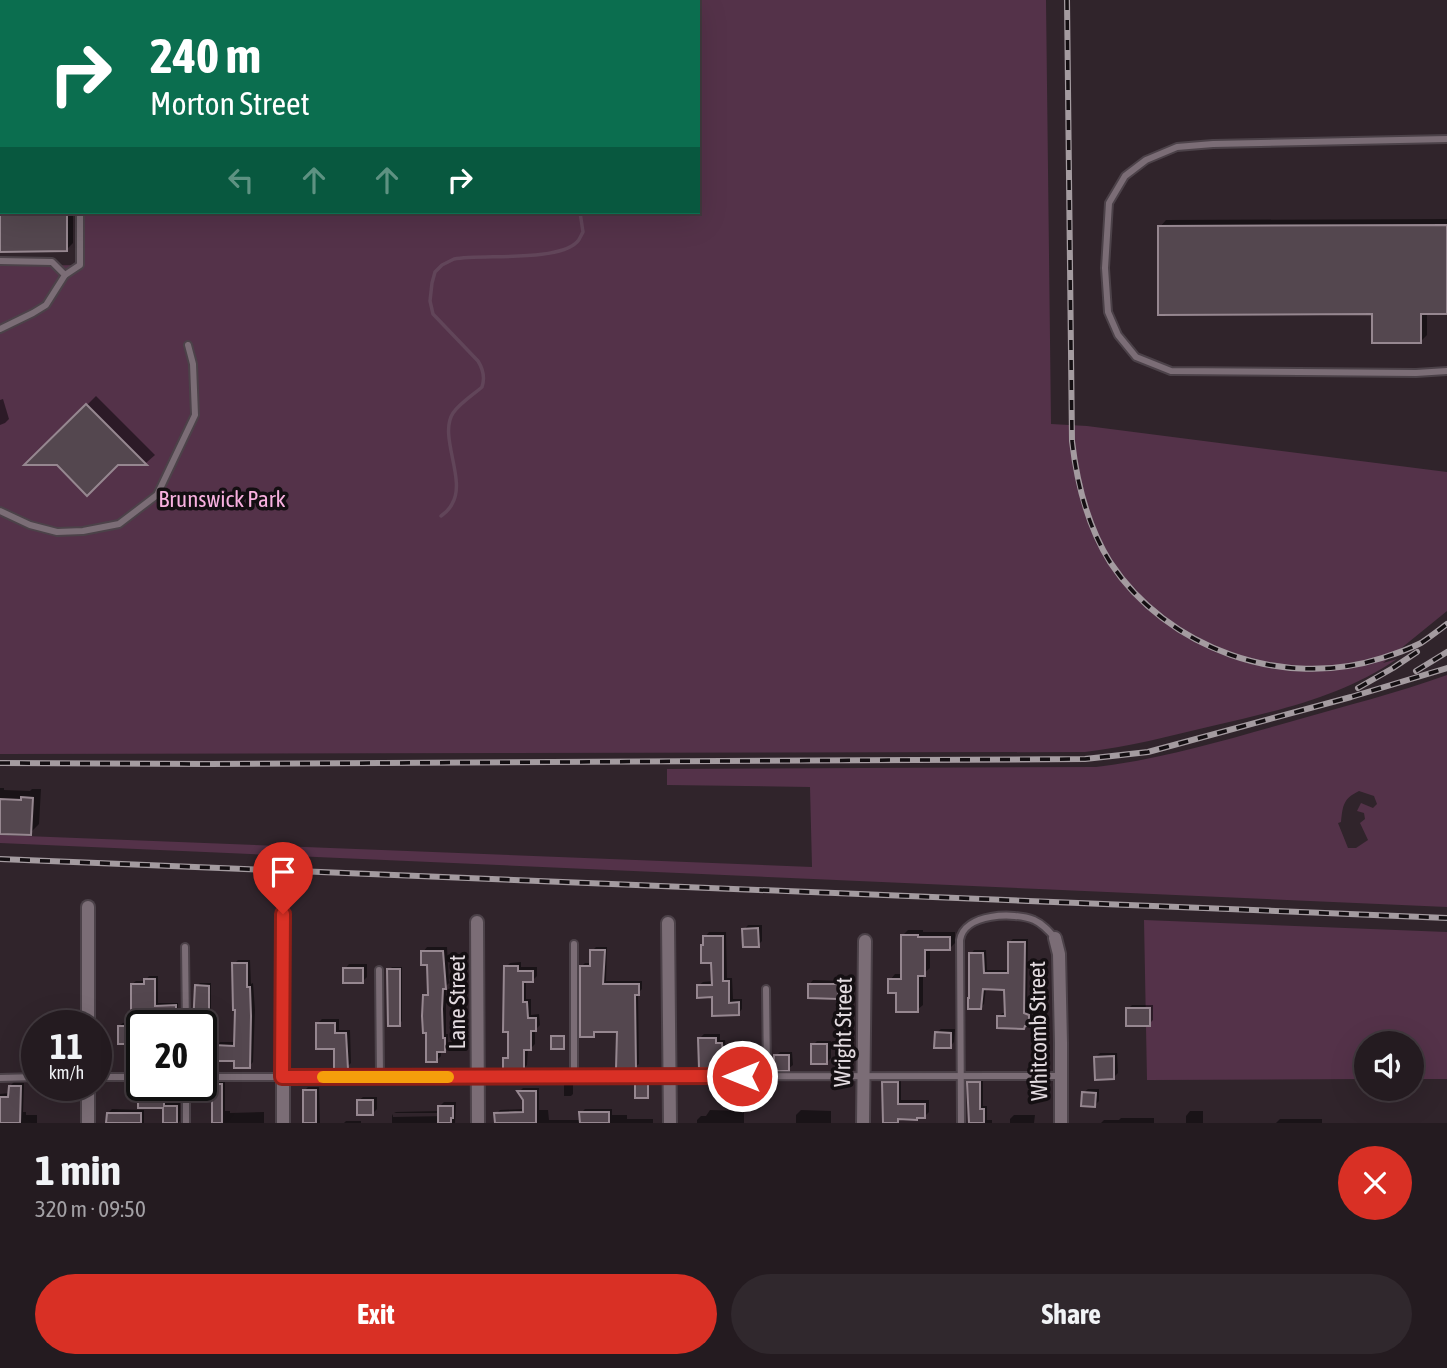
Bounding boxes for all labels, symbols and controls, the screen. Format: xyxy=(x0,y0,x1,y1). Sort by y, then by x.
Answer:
text: 240 m xyxy=(150,27,261,83)
icon: right xyxy=(35,28,126,119)
text: Morton Street xyxy=(150,85,310,122)
icon: left xyxy=(222,161,260,199)
icon: ahead xyxy=(295,161,333,199)
icon: ahead xyxy=(368,161,406,199)
icon: right xyxy=(441,161,479,199)
park label: Brunswick Park xyxy=(158,486,286,512)
pin xyxy=(253,842,313,914)
icon: arrive xyxy=(264,853,302,891)
street label: Lane Street xyxy=(444,955,470,1049)
street label: Whitcomb Street xyxy=(1024,961,1052,1101)
street label: Wright Street xyxy=(829,977,857,1087)
speed limit sign: 20 xyxy=(126,1010,217,1101)
text: 11 xyxy=(50,1026,83,1066)
map controls xyxy=(1354,1031,1424,1101)
button: sound xyxy=(1354,1031,1424,1101)
position arrow xyxy=(705,1039,779,1113)
text: km/h xyxy=(49,1062,84,1083)
text: 1 min xyxy=(35,1146,121,1194)
button: close xyxy=(1338,1146,1412,1220)
text: 320 m · 09:50 xyxy=(35,1196,146,1222)
button: Exit xyxy=(35,1274,717,1354)
button: Share xyxy=(731,1274,1412,1354)

